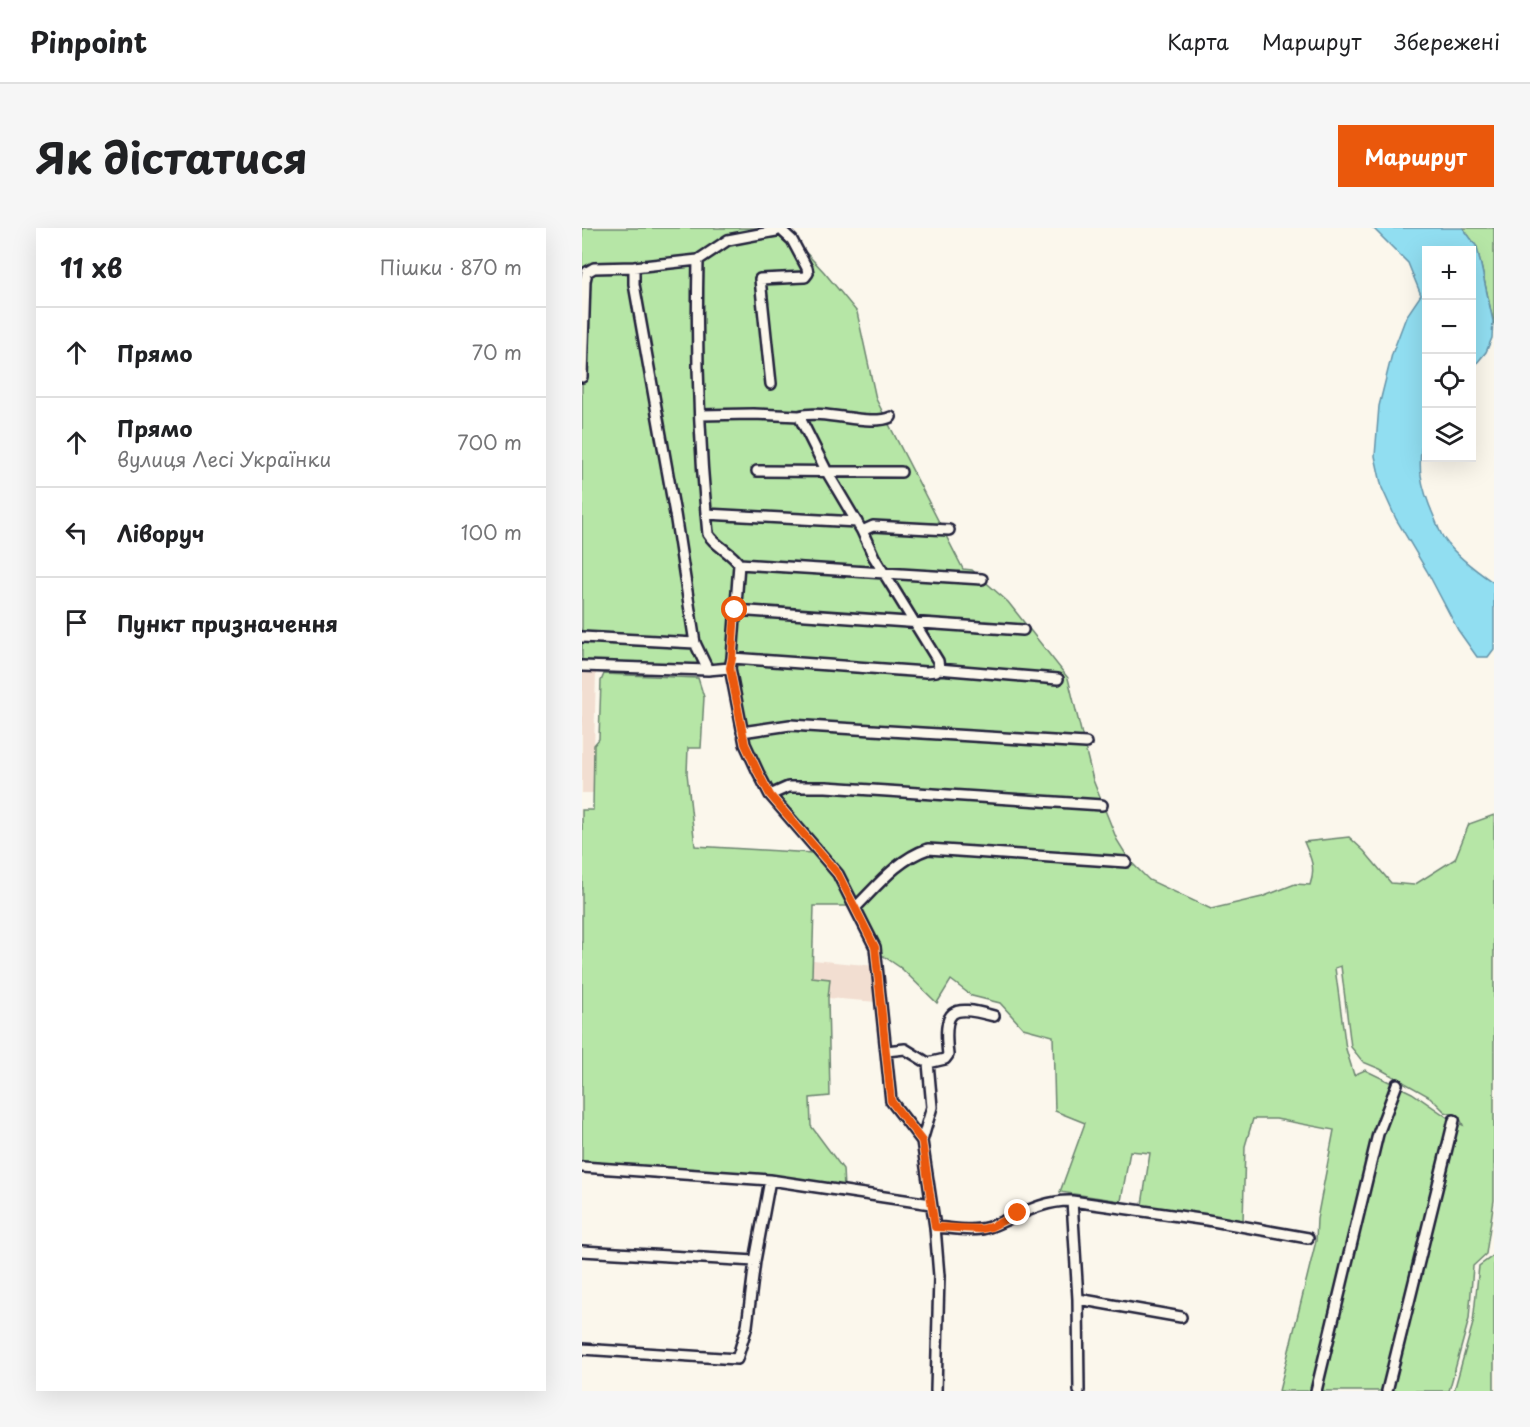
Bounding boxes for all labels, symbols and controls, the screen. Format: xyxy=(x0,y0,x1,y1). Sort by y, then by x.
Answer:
text: Pinpoint xyxy=(30,20,147,63)
text: Карта xyxy=(1167,25,1229,57)
text: Маршрут xyxy=(1262,25,1361,57)
text: Збережені xyxy=(1394,25,1500,57)
text: Як дістатися xyxy=(36,125,308,188)
button: Маршрут xyxy=(1338,125,1494,187)
map controls xyxy=(1422,246,1476,462)
button: + xyxy=(1422,246,1476,300)
text: 11 хв xyxy=(60,248,122,287)
text: Пішки · 870 m xyxy=(380,252,522,282)
button: − xyxy=(1422,300,1476,354)
icon: ahead xyxy=(60,336,93,369)
text: Прямо xyxy=(117,336,192,369)
text: 70 m xyxy=(472,337,522,367)
button: locate xyxy=(1422,354,1476,408)
button: layers xyxy=(1422,408,1476,462)
text: Прямо xyxy=(117,411,192,444)
icon: ahead xyxy=(60,426,93,459)
text: 700 m xyxy=(457,427,522,457)
text: вулиця Лесі Українки xyxy=(117,444,331,474)
icon: left xyxy=(60,516,93,549)
text: Ліворуч xyxy=(117,516,204,549)
text: 100 m xyxy=(461,517,522,547)
route start xyxy=(721,596,747,622)
icon: arrive xyxy=(60,606,93,639)
text: Пункт призначення xyxy=(117,606,338,639)
route end xyxy=(1004,1199,1030,1225)

